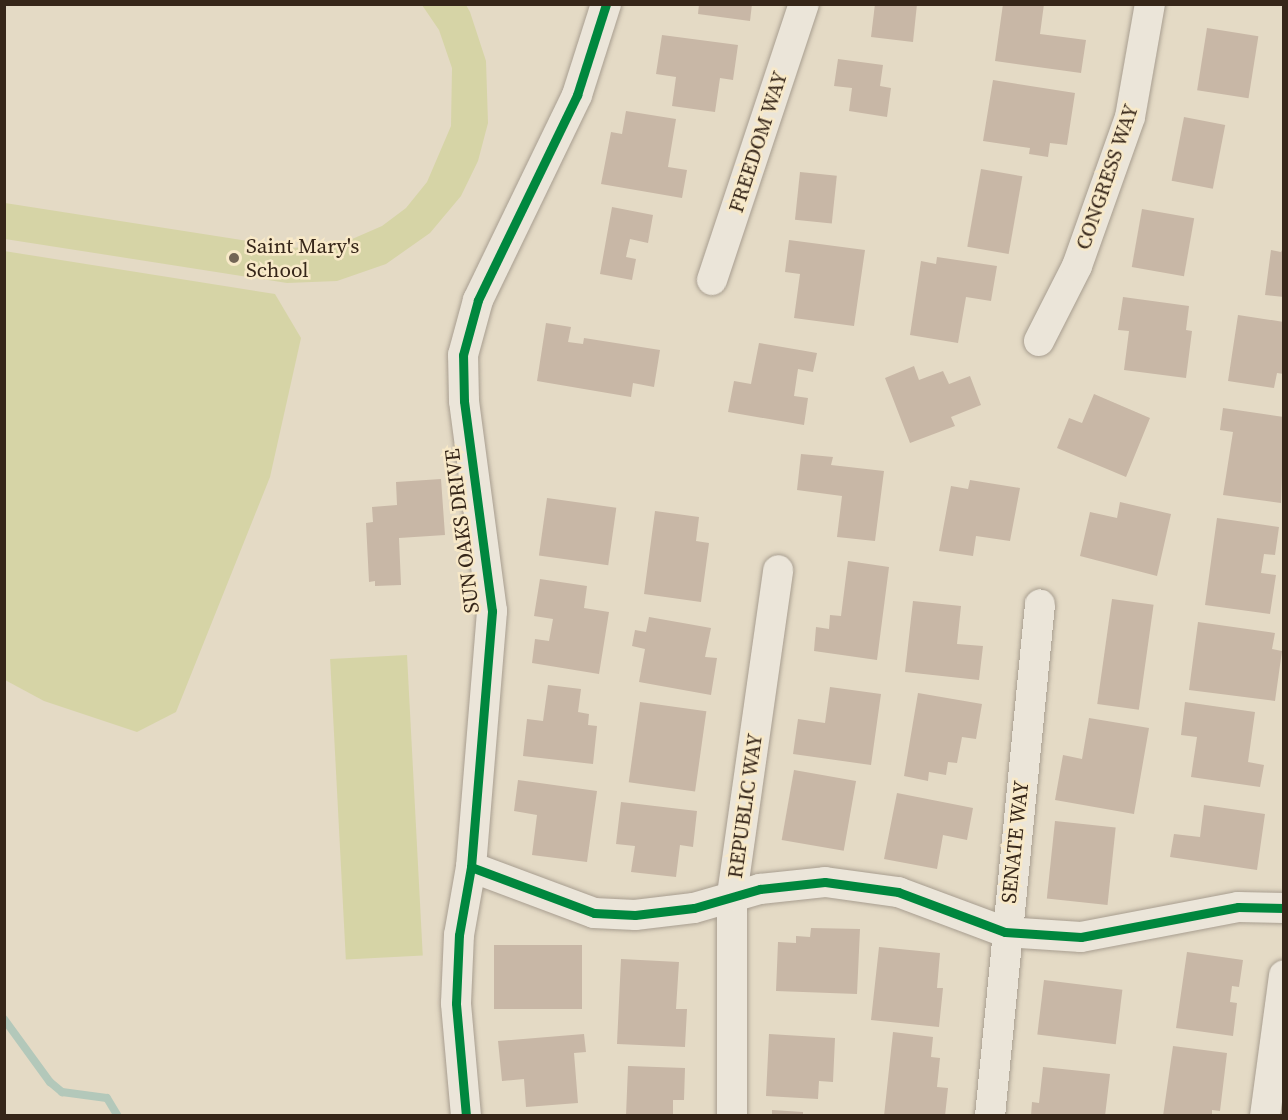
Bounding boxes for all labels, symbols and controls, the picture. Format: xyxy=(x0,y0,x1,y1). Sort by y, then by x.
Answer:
street label: FREEDOM WAY xyxy=(723,68,793,216)
street label: CONGRESS WAY xyxy=(1070,101,1144,253)
place label: Saint Mary's School xyxy=(246,233,359,283)
marker: Saint Mary's School xyxy=(227,251,241,265)
street label: SUN OAKS DRIVE xyxy=(439,447,485,615)
street label: REPUBLIC WAY xyxy=(722,732,768,880)
street label: SENATE WAY xyxy=(996,779,1034,905)

